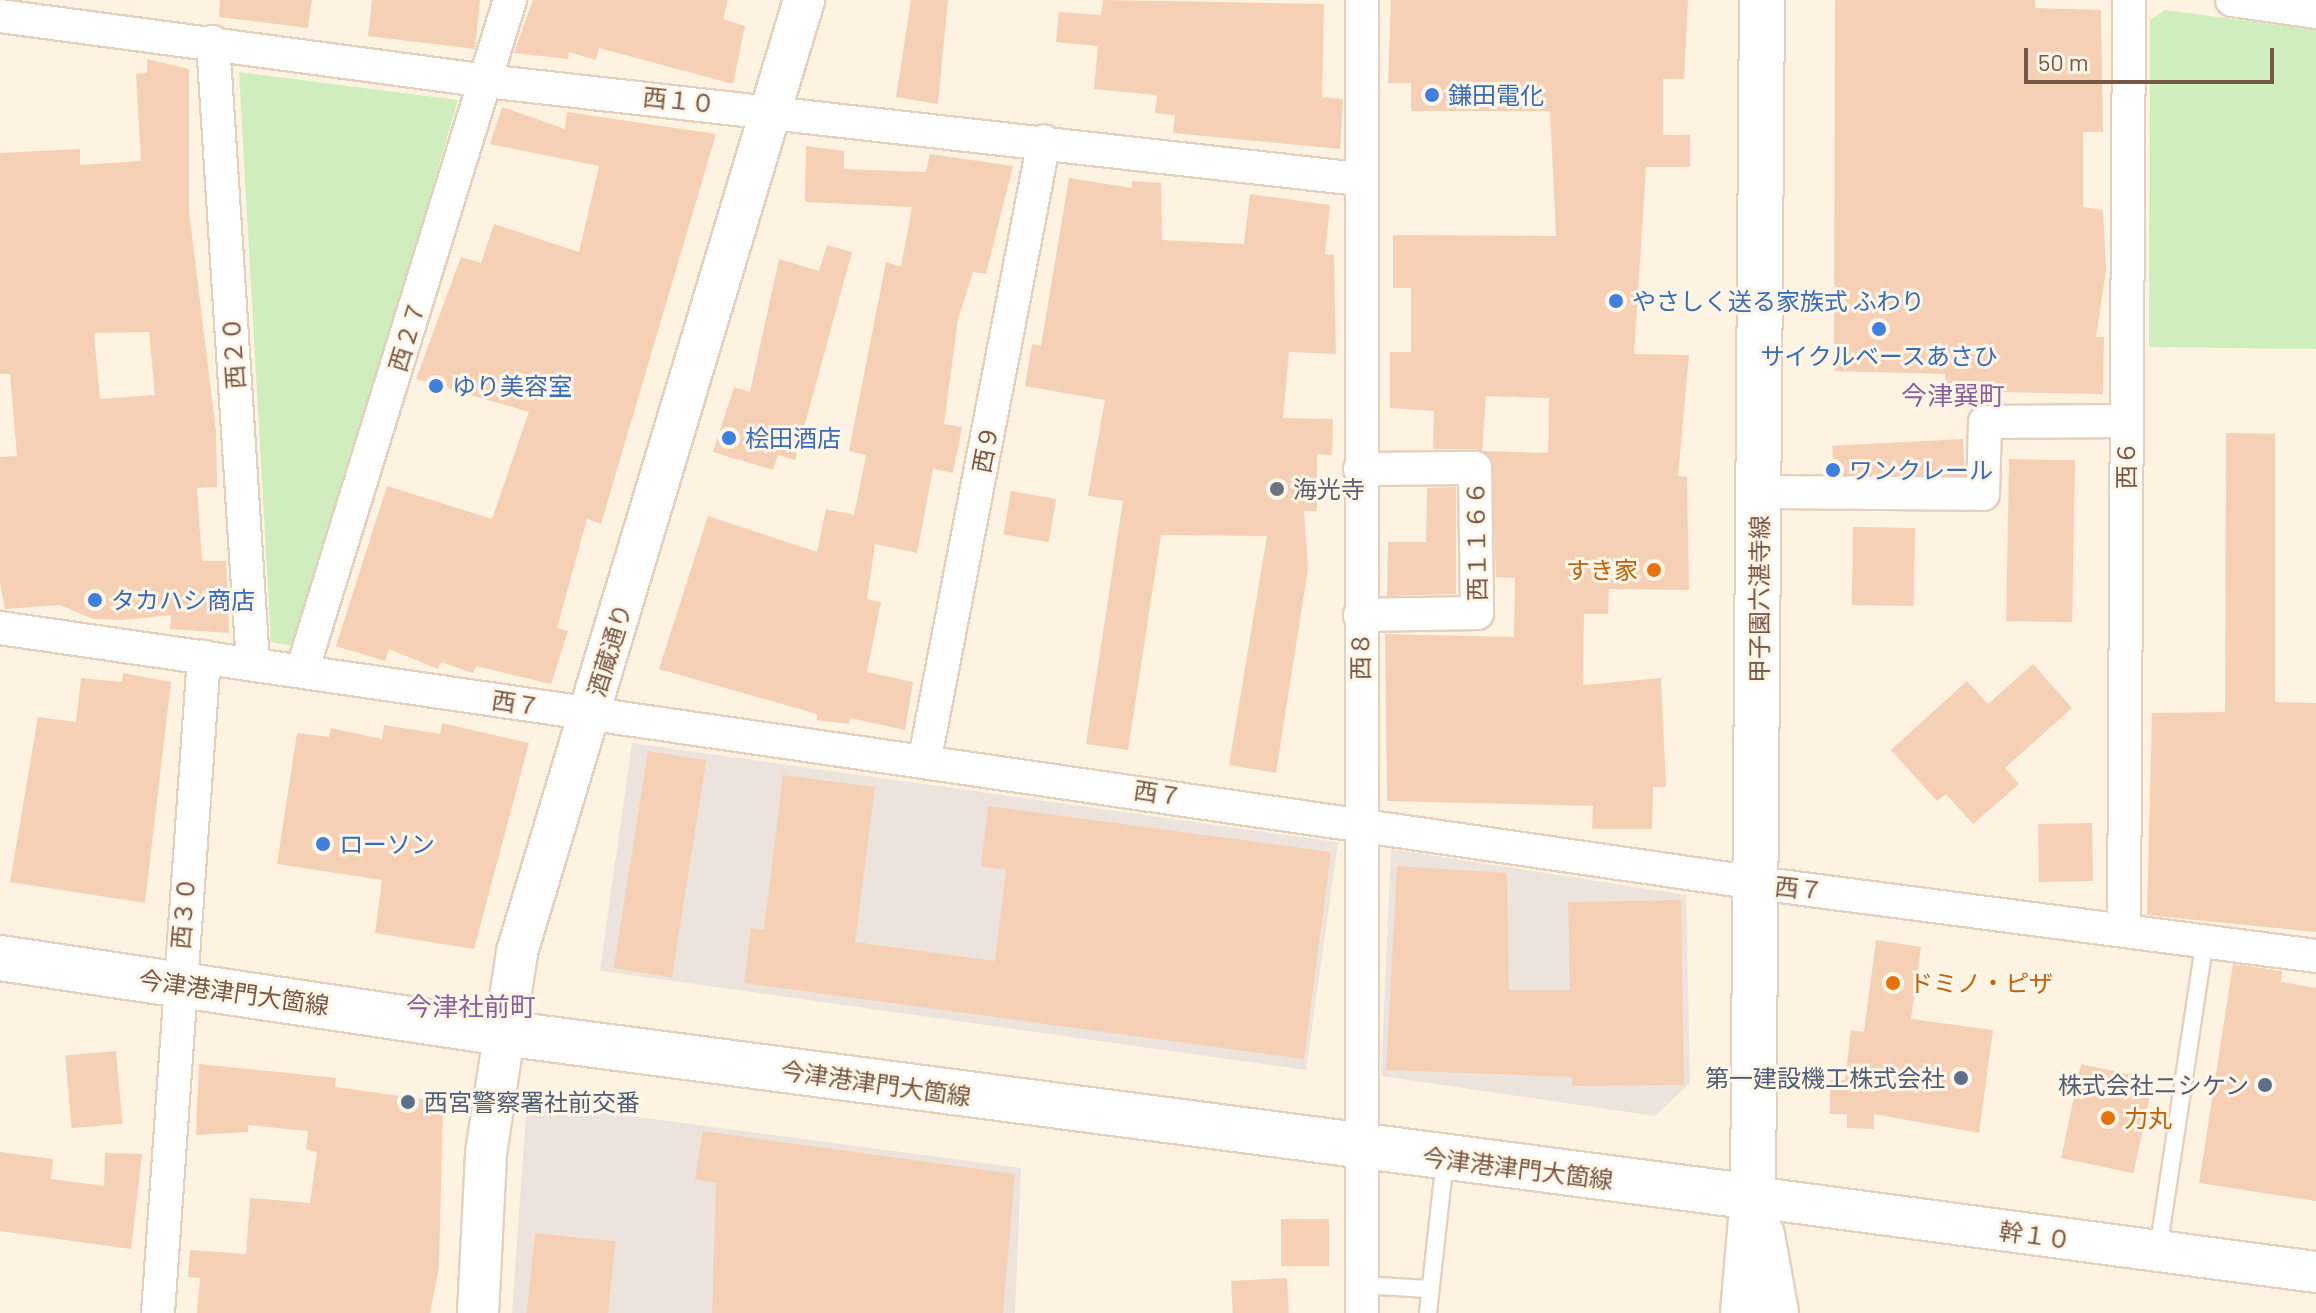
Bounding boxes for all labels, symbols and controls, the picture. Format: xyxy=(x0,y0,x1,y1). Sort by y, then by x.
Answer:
scale bar xyxy=(2028,32,2278,82)
text: 50 m xyxy=(2038,47,2089,76)
place label: 鎌田電化 xyxy=(1448,81,1544,109)
street label: 西１０ xyxy=(642,82,716,118)
marker: 鎌田電化 xyxy=(1423,86,1441,104)
place label: やさしく送る家族式 ふわり xyxy=(1632,287,1925,315)
marker: やさしく送る家族式 ふわり xyxy=(1607,292,1625,310)
street label: 西２７ xyxy=(383,297,431,375)
street label: 西２０ xyxy=(216,316,250,390)
marker: サイクルベースあさひ xyxy=(1870,320,1888,338)
place label: サイクルベースあさひ xyxy=(1759,342,1999,370)
place label: ゆり美容室 xyxy=(452,372,572,400)
marker: ゆり美容室 xyxy=(427,377,445,395)
district label: 今津巽町 xyxy=(1901,379,2005,411)
street label: 西９ xyxy=(966,423,1004,475)
place label: 桧田酒店 xyxy=(745,424,841,452)
marker: 桧田酒店 xyxy=(720,429,738,447)
street label: 西６ xyxy=(2112,441,2140,489)
place label: ワンクレール xyxy=(1849,456,1993,484)
marker: ワンクレール xyxy=(1824,461,1842,479)
place label: 海光寺 xyxy=(1293,475,1365,503)
marker: 海光寺 xyxy=(1268,480,1286,498)
street label: 西１１６６ xyxy=(1461,481,1491,601)
street label: 甲子園六湛寺線 xyxy=(1745,515,1773,683)
place label: すき家 xyxy=(1566,556,1638,584)
marker: すき家 xyxy=(1645,561,1663,579)
place label: タカハシ商店 xyxy=(111,586,255,614)
marker: タカハシ商店 xyxy=(86,591,104,609)
street label: 酒蔵通り xyxy=(581,600,637,700)
street label: 西８ xyxy=(1346,632,1374,680)
street label: 西７ xyxy=(490,685,542,721)
street label: 西７ xyxy=(1132,775,1184,811)
place label: ローソン xyxy=(339,830,435,858)
marker: ローソン xyxy=(314,835,332,853)
street label: 西７ xyxy=(1774,871,1824,905)
street label: 西３０ xyxy=(166,876,200,950)
street label: 今津港津門大箇線 xyxy=(137,964,331,1020)
place label: ドミノ・ピザ xyxy=(1909,969,2053,997)
marker: ドミノ・ピザ xyxy=(1884,974,1902,992)
district label: 今津社前町 xyxy=(406,990,536,1022)
street label: 今津港津門大箇線 xyxy=(779,1055,973,1111)
place label: 第一建設機工株式会社 xyxy=(1705,1064,1945,1092)
marker: 第一建設機工株式会社 xyxy=(1952,1069,1970,1087)
place label: 株式会社ニシケン xyxy=(2057,1071,2249,1099)
marker: 株式会社ニシケン xyxy=(2256,1076,2274,1094)
place label: 西宮警察署社前交番 xyxy=(424,1088,640,1116)
marker: 西宮警察署社前交番 xyxy=(399,1093,417,1111)
place label: 力丸 xyxy=(2124,1104,2172,1132)
marker: 力丸 xyxy=(2099,1109,2117,1127)
street label: 今津港津門大箇線 xyxy=(1421,1142,1615,1194)
street label: 幹１０ xyxy=(1997,1216,2073,1254)

